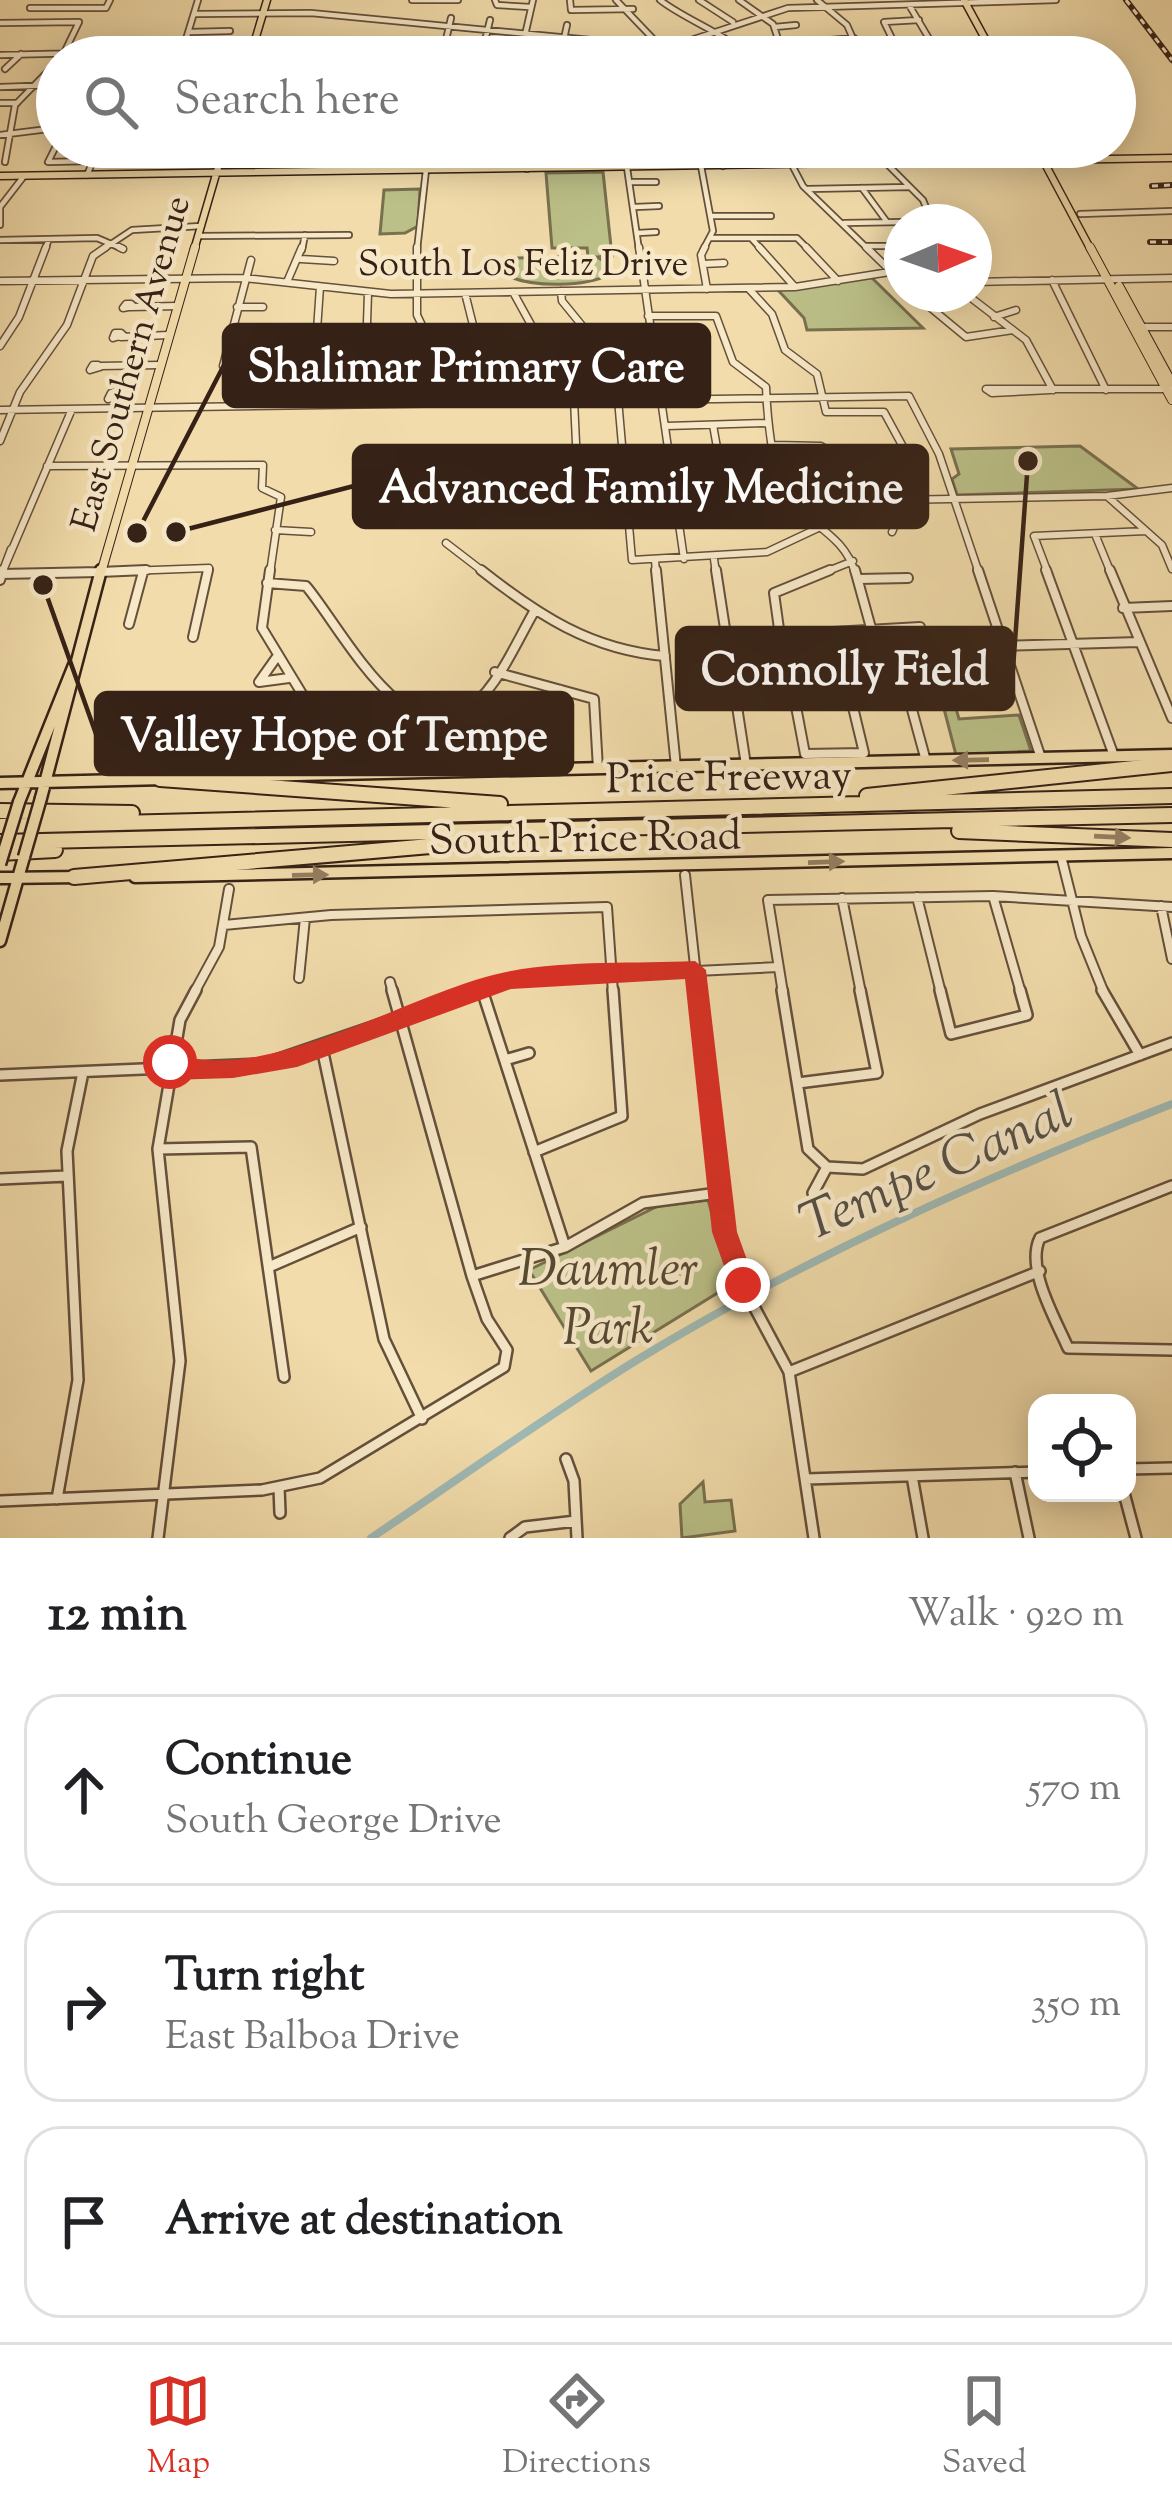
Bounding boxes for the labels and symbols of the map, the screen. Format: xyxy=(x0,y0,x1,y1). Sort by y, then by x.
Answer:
street label: East Southern Avenue xyxy=(60,190,206,538)
north arrow xyxy=(884,204,992,312)
street label: South Los Feliz Drive xyxy=(358,240,688,292)
callout: Shalimar Primary Care xyxy=(224,325,709,406)
text: Shalimar Primary Care xyxy=(247,338,685,403)
callout: Advanced Family Medicine xyxy=(354,446,927,527)
text: Advanced Family Medicine xyxy=(378,459,904,524)
callout: Connolly Field xyxy=(677,628,1013,709)
text: Connolly Field xyxy=(701,641,990,706)
callout: Valley Hope of Tempe xyxy=(96,693,572,774)
text: Valley Hope of Tempe xyxy=(120,707,548,772)
street label: Price Freeway xyxy=(606,748,853,812)
one-way arrow xyxy=(951,750,989,770)
street label: South Price Road xyxy=(428,808,742,874)
one-way arrow xyxy=(1094,828,1132,847)
one-way arrow xyxy=(808,853,846,872)
one-way arrow xyxy=(292,866,330,885)
route start xyxy=(143,1035,197,1089)
water label: Tempe Canal xyxy=(789,1076,1086,1265)
park label: Daumler Park xyxy=(518,1235,698,1367)
route end xyxy=(716,1258,770,1312)

